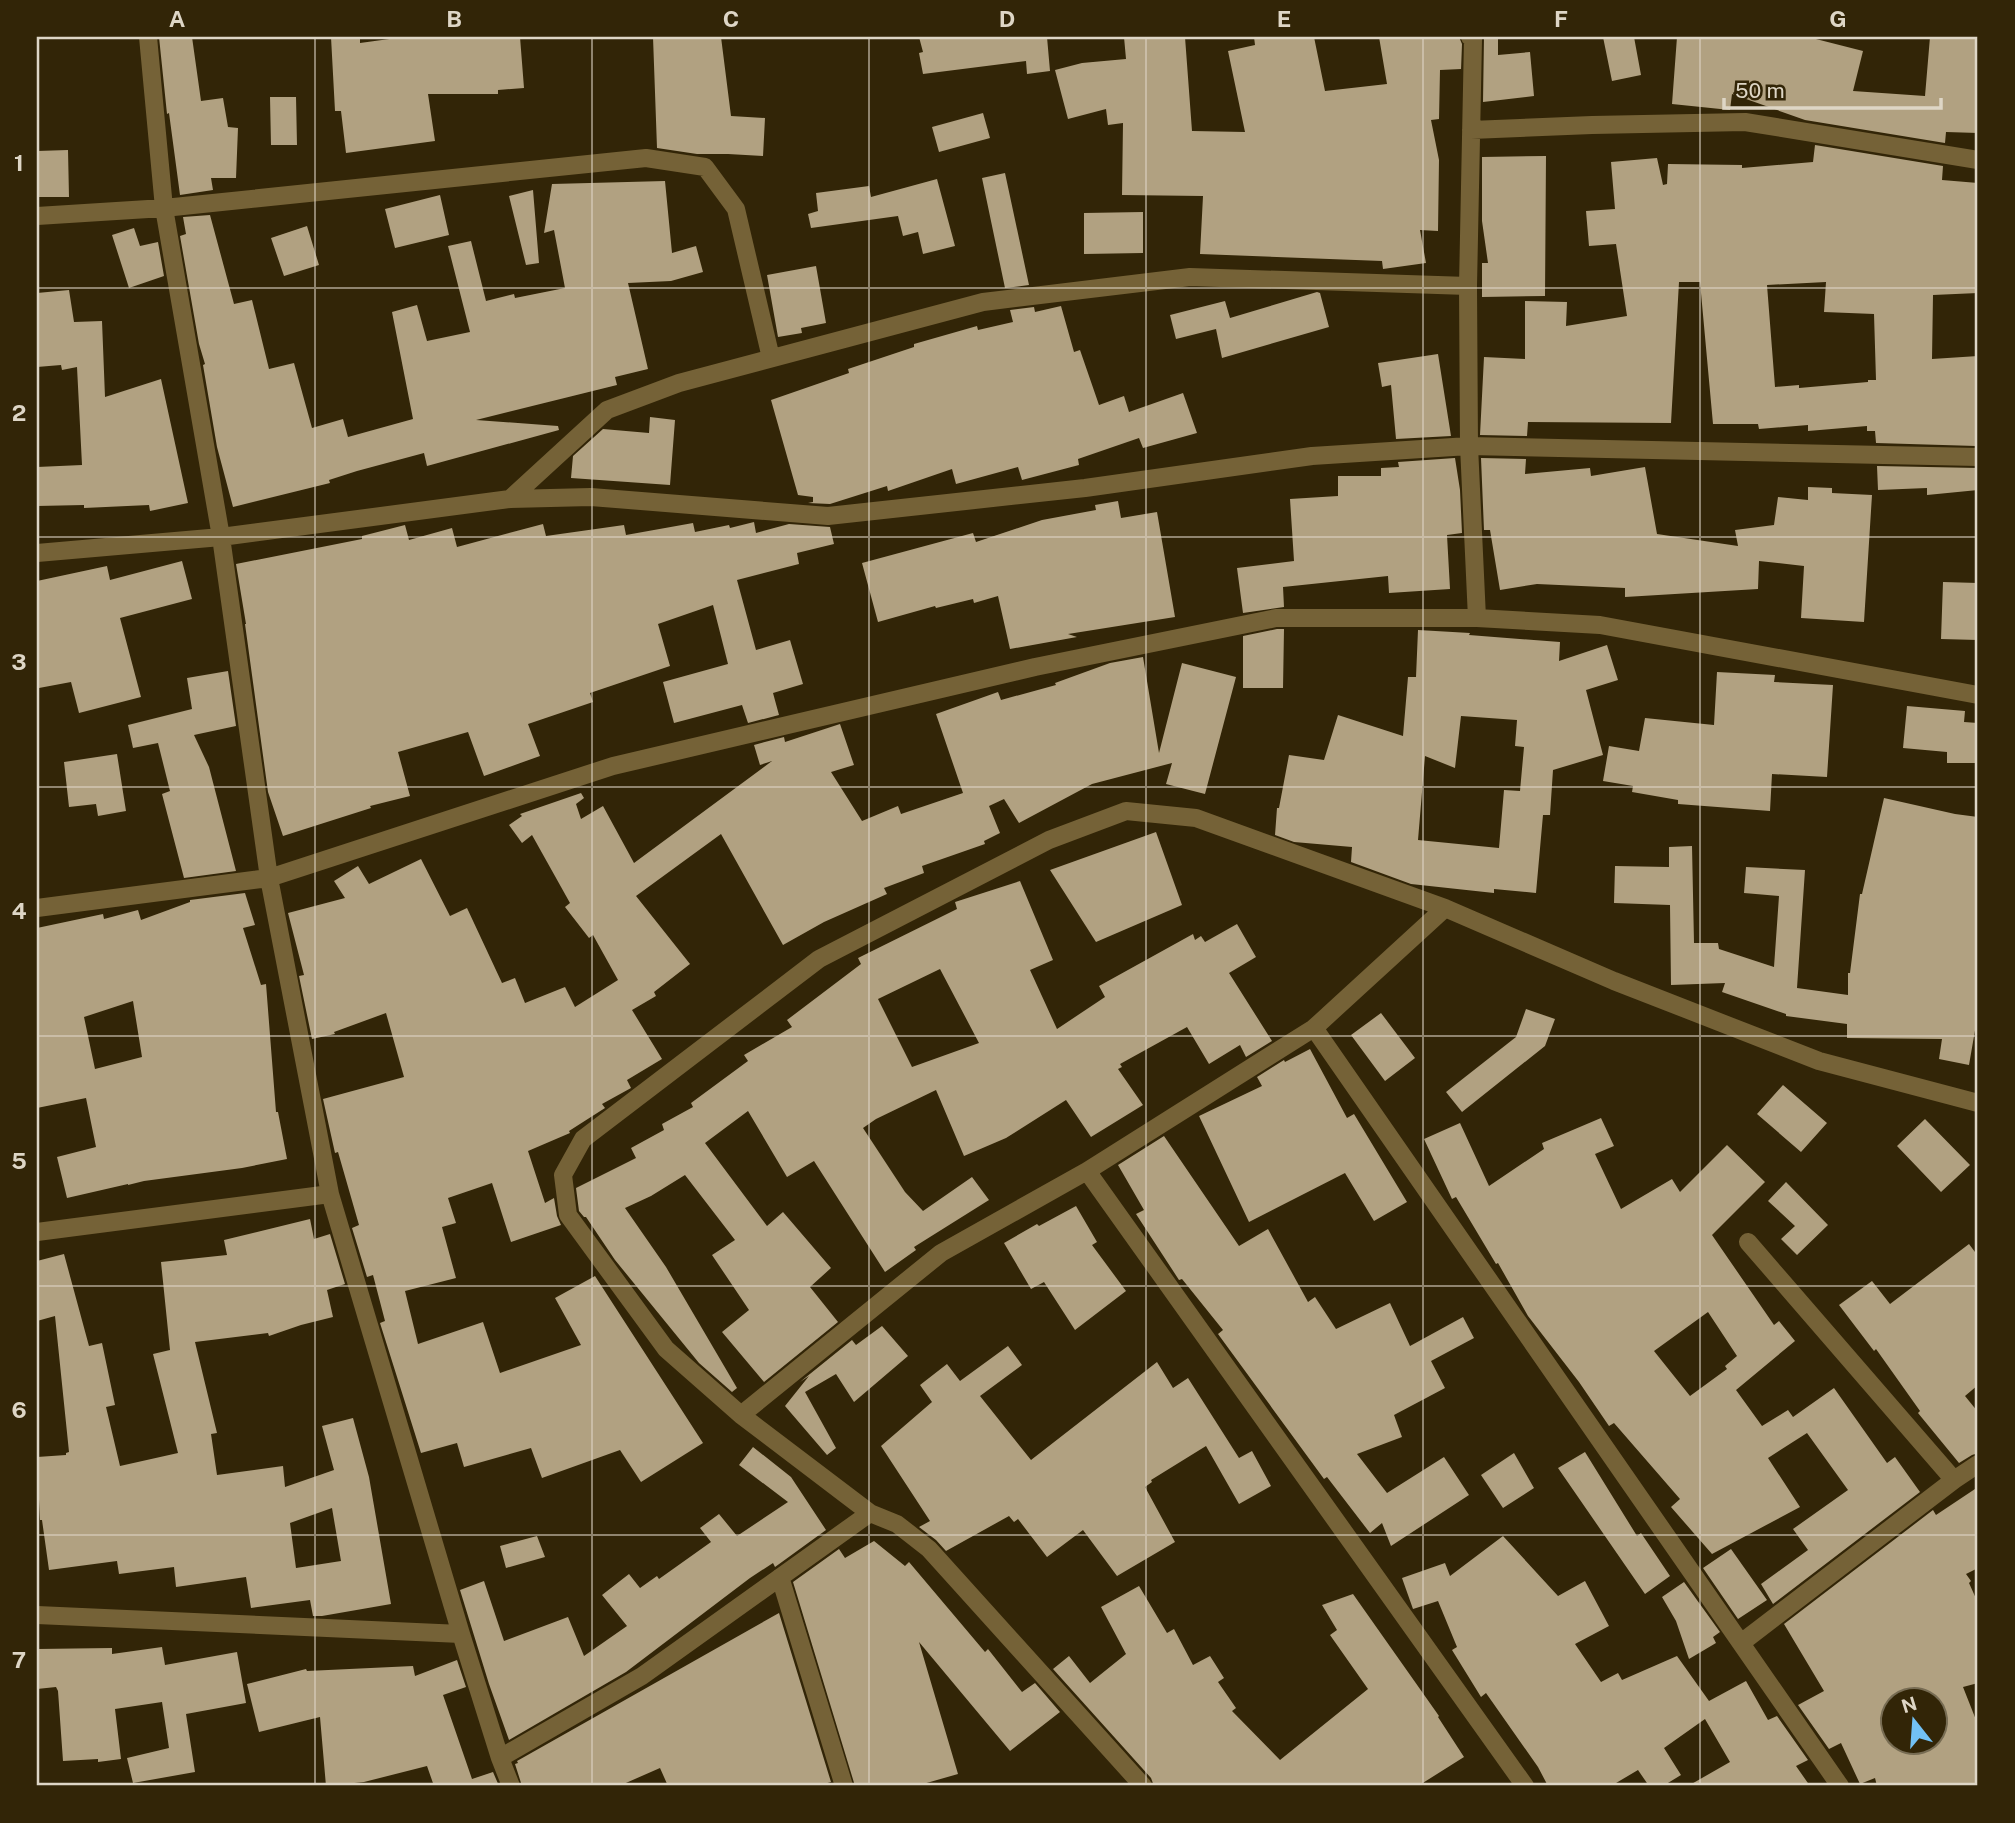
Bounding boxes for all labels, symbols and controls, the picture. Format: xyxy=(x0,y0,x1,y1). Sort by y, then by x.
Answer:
text: A xyxy=(169,5,186,32)
text: B xyxy=(446,5,462,32)
text: C xyxy=(723,5,739,32)
text: D xyxy=(999,5,1015,32)
text: E xyxy=(1277,5,1291,32)
text: F xyxy=(1554,5,1568,32)
text: G xyxy=(1829,5,1847,32)
scale bar xyxy=(1724,66,1941,110)
text: 50 m xyxy=(1735,78,1785,103)
text: 1 xyxy=(14,149,24,176)
text: 2 xyxy=(12,399,26,426)
text: 3 xyxy=(11,648,27,675)
text: 4 xyxy=(11,897,27,924)
text: 5 xyxy=(11,1147,27,1174)
text: 6 xyxy=(11,1396,27,1423)
text: 7 xyxy=(12,1646,26,1673)
north arrow xyxy=(1878,1686,1948,1756)
text: N xyxy=(1899,1692,1919,1717)

